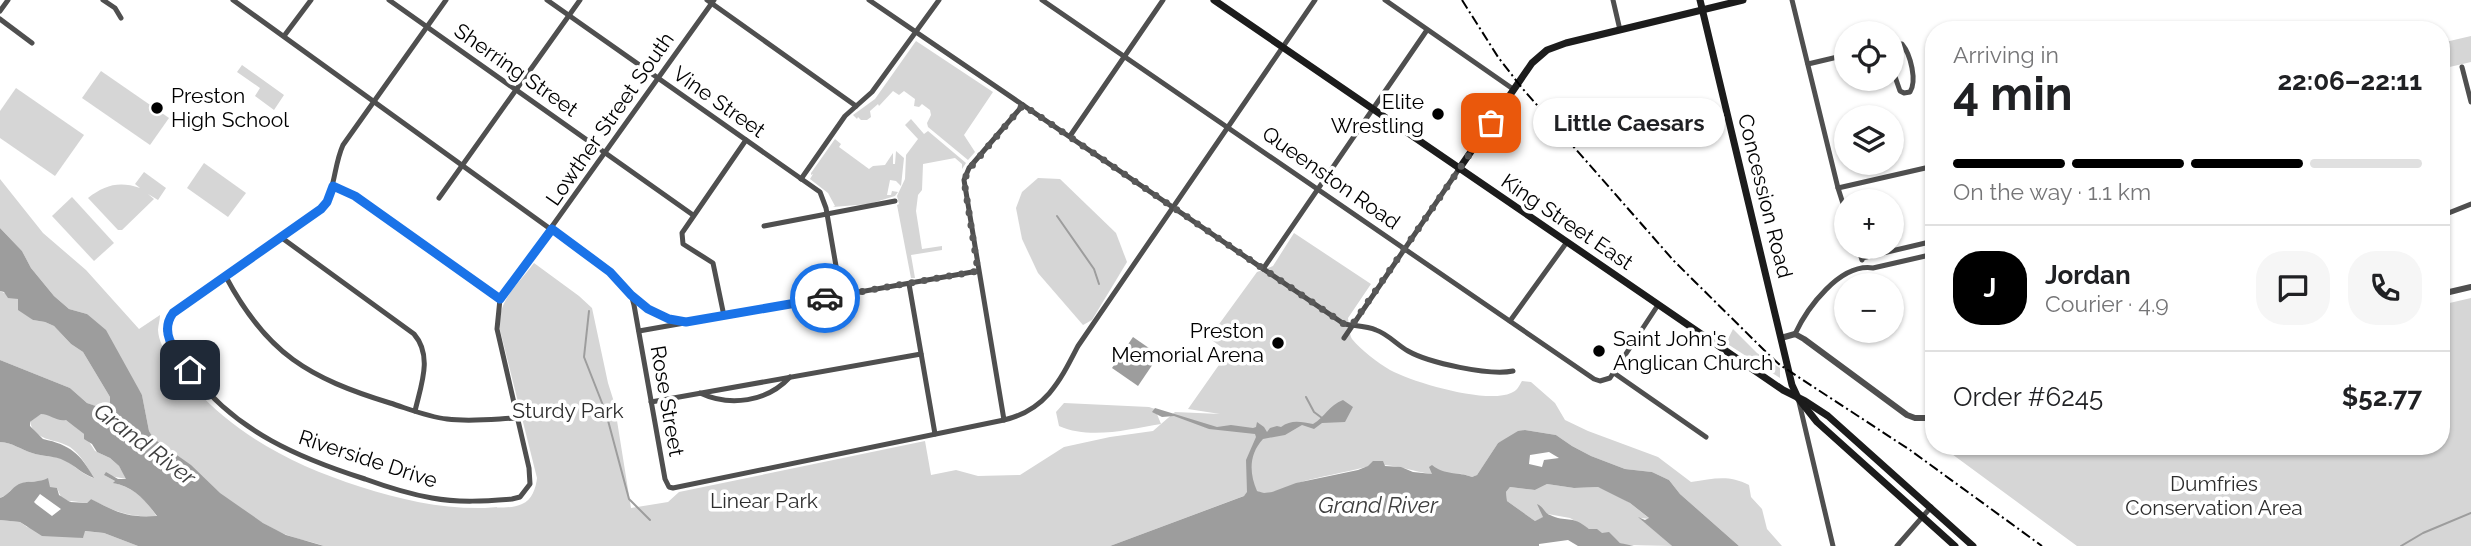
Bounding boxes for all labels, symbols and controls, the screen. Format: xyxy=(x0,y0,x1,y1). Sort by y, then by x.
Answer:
street label: Sherring Street xyxy=(450,18,583,122)
map controls xyxy=(1834,21,1904,343)
button: locate xyxy=(1834,21,1904,91)
street label: Lowther Street South xyxy=(540,27,679,210)
text: Arriving in xyxy=(1953,41,2059,68)
street label: Vine Street xyxy=(668,61,770,143)
text: 22:06–22:11 xyxy=(2277,66,2422,96)
text: 4 min xyxy=(1953,67,2073,121)
place label: Preston High School xyxy=(171,83,289,132)
place label: Elite Wrestling xyxy=(1331,89,1424,138)
pin xyxy=(1461,93,1521,153)
callout: Little Caesars xyxy=(1533,99,1726,148)
marker: Preston High School xyxy=(149,100,165,116)
icon: bag xyxy=(1472,104,1510,142)
button: layers xyxy=(1834,105,1904,175)
marker: Elite Wrestling xyxy=(1430,106,1446,122)
text: Little Caesars xyxy=(1553,109,1705,136)
street label: Concession Road xyxy=(1733,111,1798,281)
street label: Queenston Road xyxy=(1258,121,1405,234)
street label: King Street East xyxy=(1497,168,1638,275)
text: On the way · 1.1 km xyxy=(1953,178,2151,205)
button: + xyxy=(1834,189,1904,259)
button: chat xyxy=(2256,251,2330,325)
button: phone xyxy=(2348,251,2422,325)
text: Jordan xyxy=(2045,260,2131,290)
courier xyxy=(790,263,860,333)
button: − xyxy=(1834,273,1904,343)
text: J xyxy=(1984,273,1996,303)
icon: car xyxy=(806,279,844,317)
text: Courier · 4.9 xyxy=(2045,290,2169,317)
place label: Preston Memorial Arena xyxy=(1111,318,1264,367)
place label: Saint John's Anglican Church xyxy=(1613,326,1773,375)
marker: Preston Memorial Arena xyxy=(1270,335,1286,351)
pin xyxy=(160,340,220,400)
marker: Saint John's Anglican Church xyxy=(1591,343,1607,359)
street label: Rose Street xyxy=(645,344,690,458)
icon: home xyxy=(171,351,209,389)
text: Order #6245 xyxy=(1953,382,2103,412)
text: $52.77 xyxy=(2342,382,2422,412)
water label: Grand River xyxy=(89,397,202,491)
park label: Sturdy Park xyxy=(512,398,624,423)
street label: Riverside Drive xyxy=(296,424,441,493)
park label: Dumfries Conservation Area xyxy=(2125,471,2303,520)
park label: Linear Park xyxy=(710,488,818,513)
water label: Grand River xyxy=(1318,491,1439,518)

